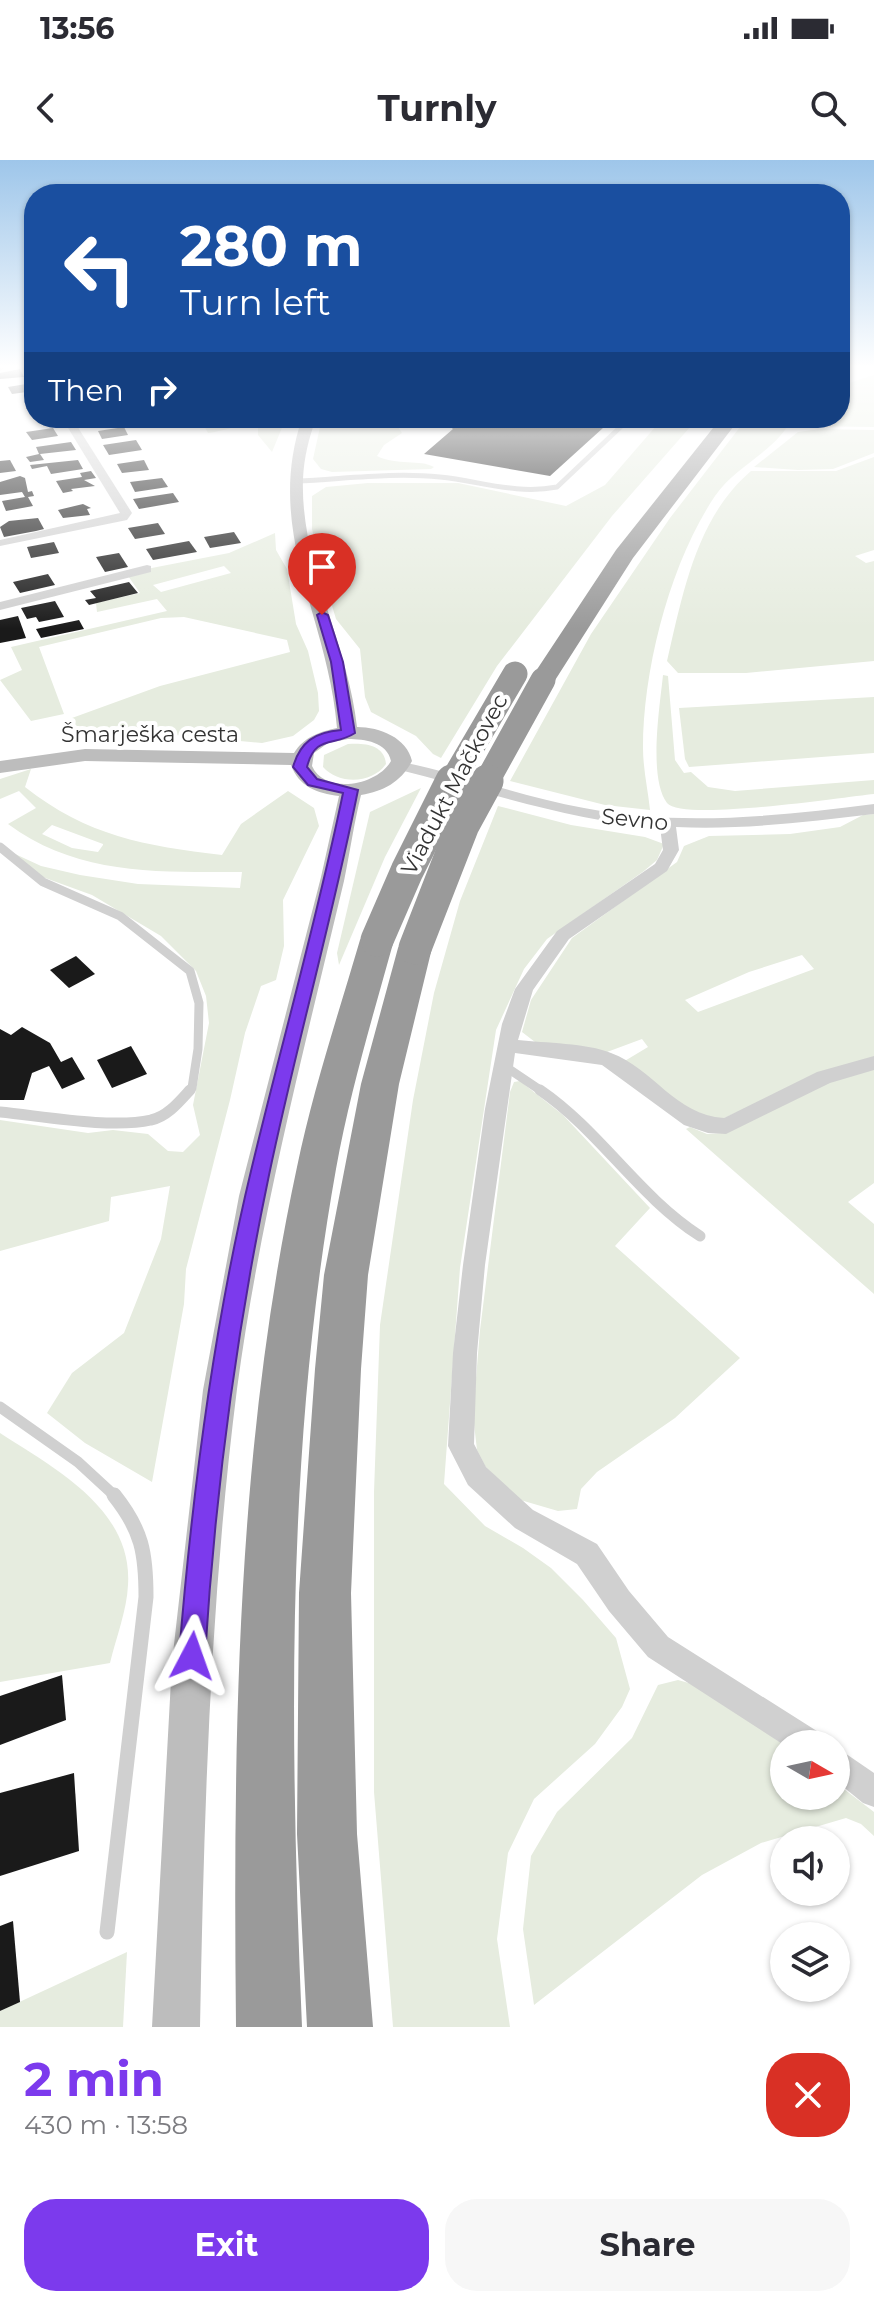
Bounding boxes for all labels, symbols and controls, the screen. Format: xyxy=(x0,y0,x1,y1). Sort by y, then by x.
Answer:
text: 13:56 xyxy=(40,10,114,47)
icon: back xyxy=(24,86,68,130)
text: Turnly xyxy=(377,86,497,130)
icon: search xyxy=(806,86,850,130)
text: 280 m xyxy=(180,212,363,280)
icon: left xyxy=(48,216,152,320)
text: Turn left xyxy=(180,280,331,324)
icon: right xyxy=(140,368,184,412)
text: Then xyxy=(48,372,124,409)
pin xyxy=(288,533,356,615)
icon: arrive xyxy=(300,545,344,589)
street label: Viadukt Mačkovec xyxy=(395,689,514,879)
street label: Šmarješka cesta xyxy=(61,721,239,748)
street label: Sevno xyxy=(600,803,670,836)
position arrow xyxy=(150,1614,234,1698)
north arrow xyxy=(770,1730,850,1810)
map controls xyxy=(770,1730,850,2002)
button: sound xyxy=(770,1826,850,1906)
button: layers xyxy=(770,1922,850,2002)
text: 2 min xyxy=(24,2050,164,2108)
button: close xyxy=(766,2053,850,2137)
text: 430 m · 13:58 xyxy=(24,2109,188,2141)
button: Exit xyxy=(24,2199,429,2291)
button: Share xyxy=(445,2199,850,2291)

